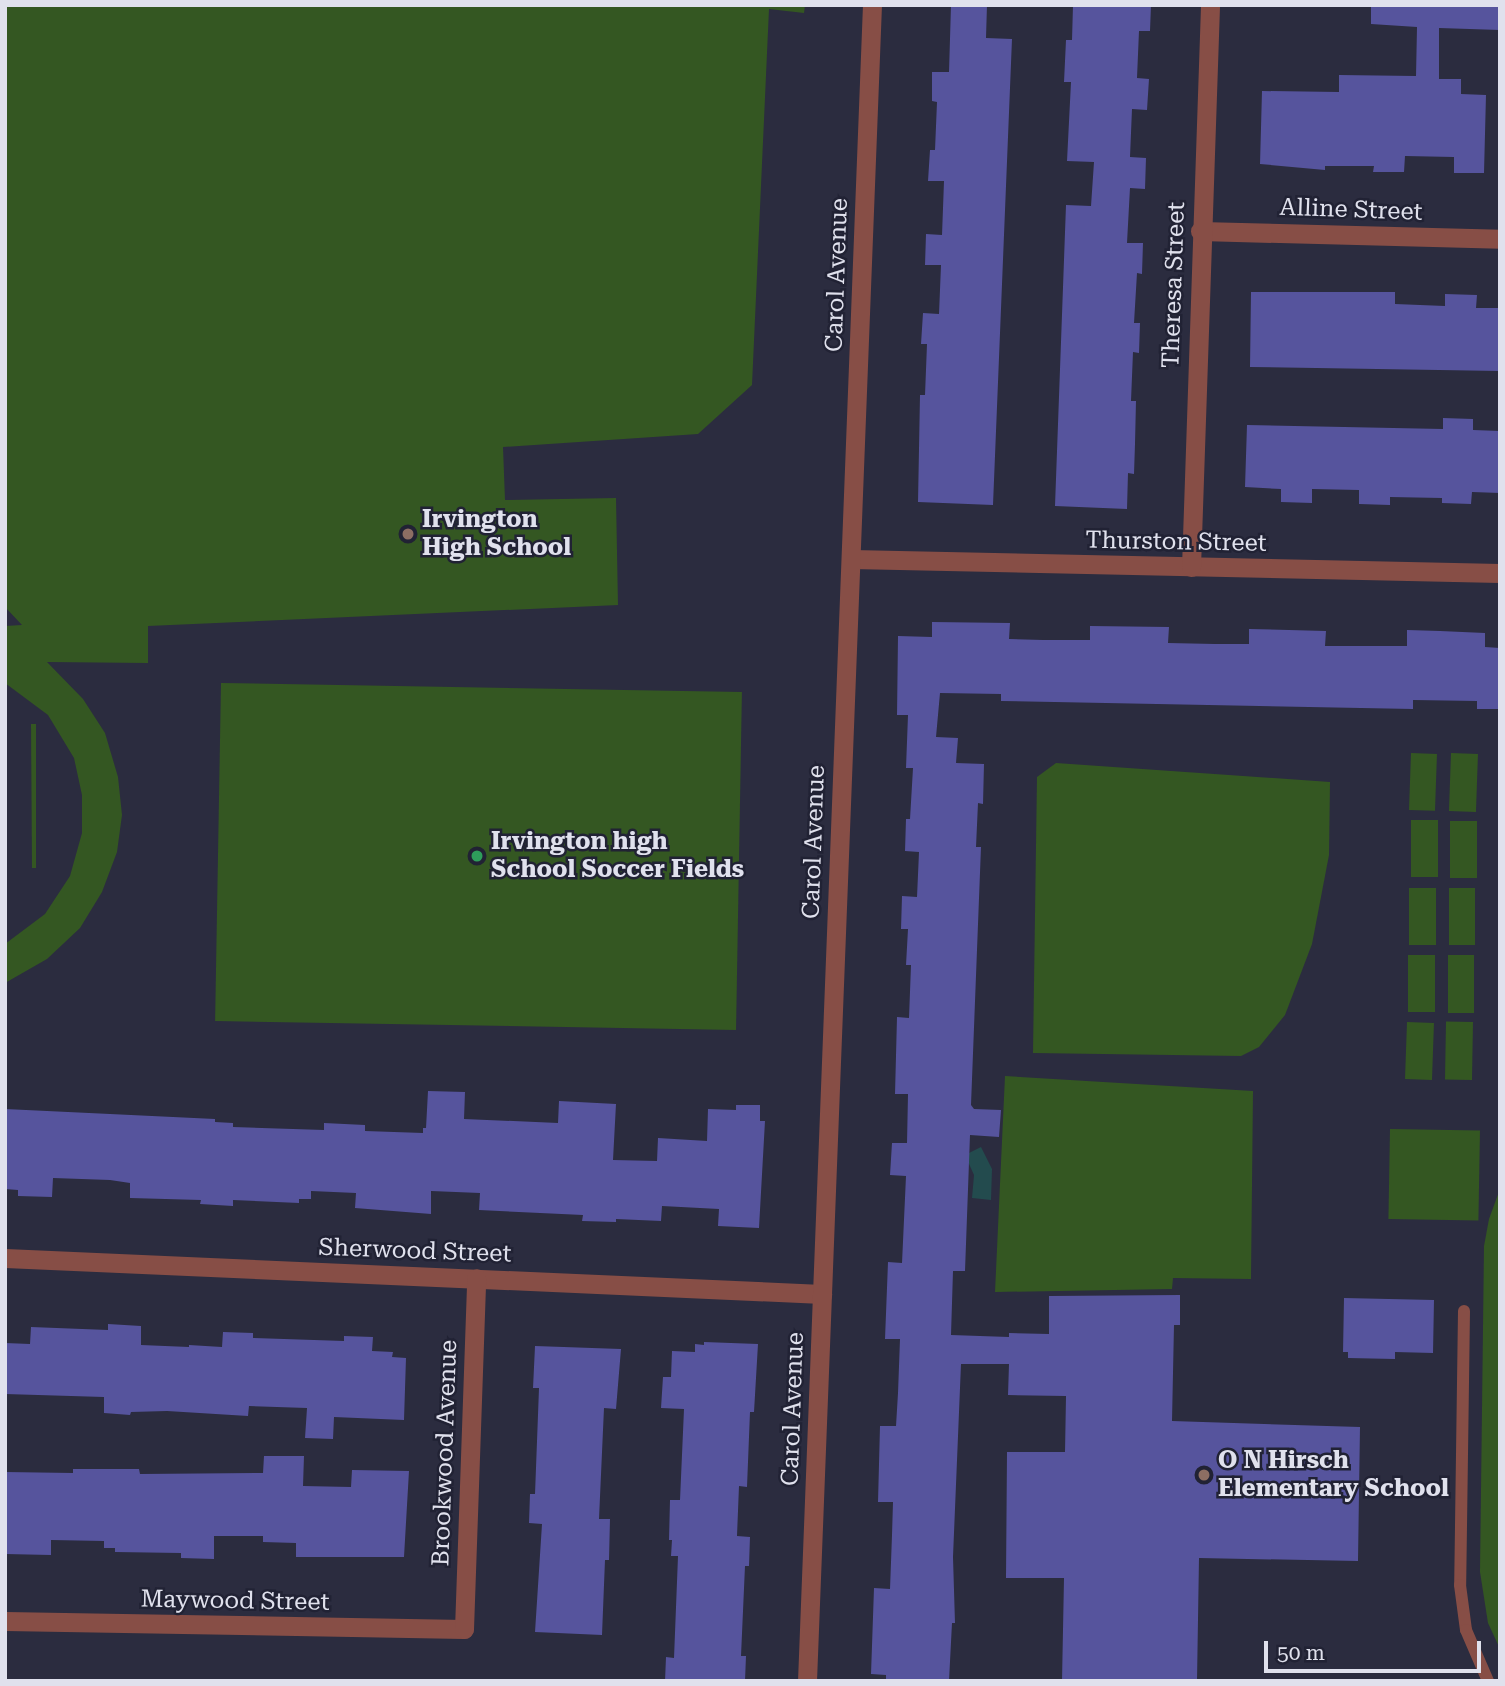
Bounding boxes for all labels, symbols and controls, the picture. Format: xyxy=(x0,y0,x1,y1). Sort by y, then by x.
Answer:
street label: Alline Street xyxy=(1279,193,1423,227)
street label: Carol Avenue xyxy=(820,197,854,353)
street label: Theresa Street xyxy=(1157,201,1191,369)
place label: Irvington High School xyxy=(422,506,571,562)
marker: Irvington High School xyxy=(400,526,416,542)
street label: Thurston Street xyxy=(1085,526,1267,558)
street label: Carol Avenue xyxy=(797,764,831,920)
place label: Irvington high School Soccer Fields xyxy=(491,828,744,884)
marker: Irvington high School Soccer Fields xyxy=(469,848,485,864)
street label: Sherwood Street xyxy=(318,1233,512,1269)
street label: Carol Avenue xyxy=(776,1331,810,1487)
street label: Brookwood Avenue xyxy=(427,1339,463,1567)
place label: O N Hirsch Elementary School xyxy=(1218,1447,1449,1503)
marker: O N Hirsch Elementary School xyxy=(1196,1467,1212,1483)
street label: Maywood Street xyxy=(140,1585,330,1617)
scale bar xyxy=(1267,1626,1484,1670)
text: 50 m xyxy=(1277,1641,1325,1665)

